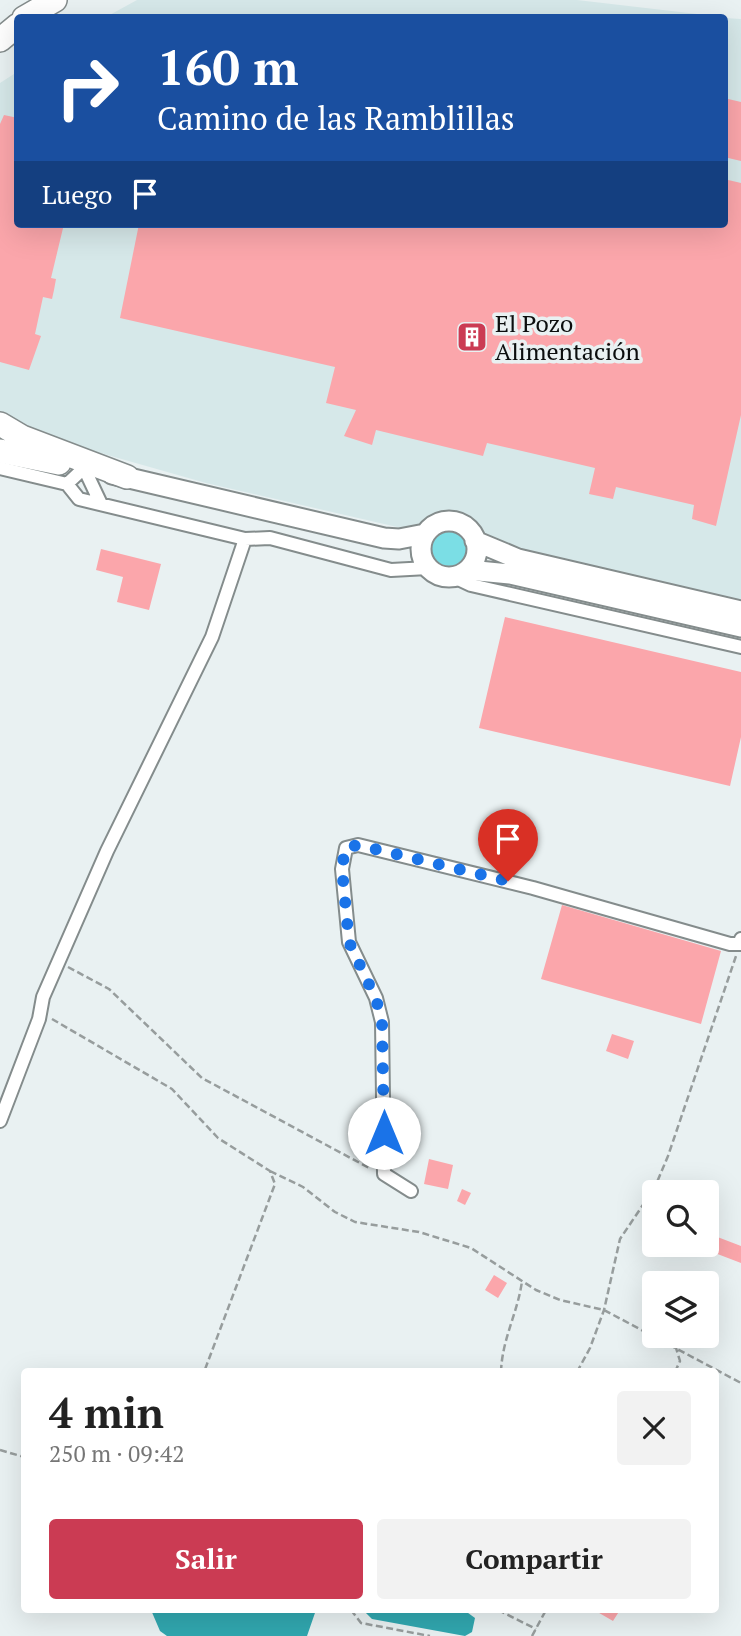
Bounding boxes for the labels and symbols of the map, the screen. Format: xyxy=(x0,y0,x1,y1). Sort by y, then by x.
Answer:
place label: El Pozo Alimentación xyxy=(495,307,640,367)
building icon: El Pozo Alimentación xyxy=(455,320,489,354)
pin xyxy=(478,809,538,881)
position arrow xyxy=(347,1096,421,1170)

